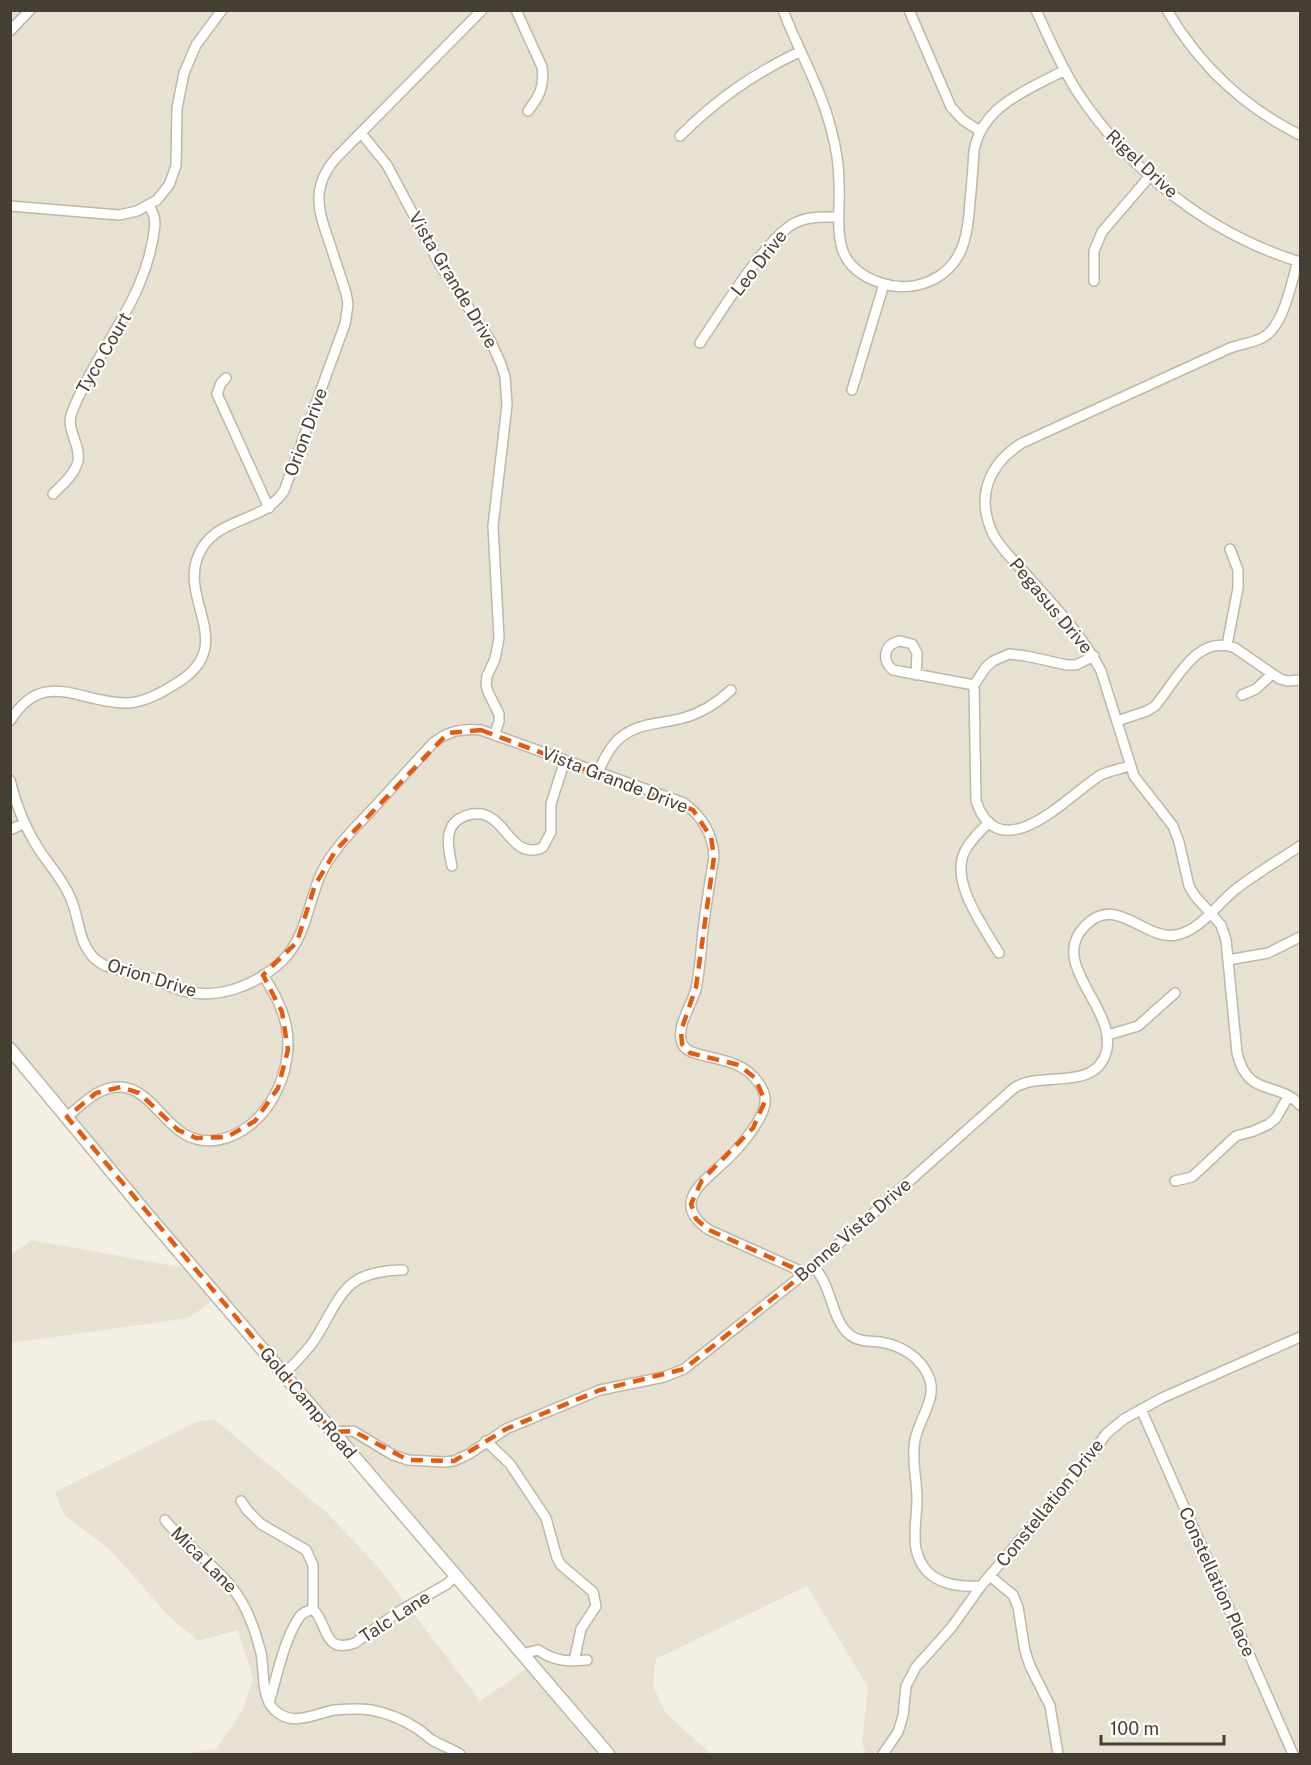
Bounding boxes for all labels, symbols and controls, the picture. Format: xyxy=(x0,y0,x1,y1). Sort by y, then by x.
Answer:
street label: Rigel Drive xyxy=(1102,125,1183,202)
street label: Vista Grande Drive xyxy=(404,208,502,352)
street label: Leo Drive xyxy=(726,226,791,300)
street label: Tyco Court xyxy=(72,308,135,397)
street label: Orion Drive xyxy=(280,385,331,479)
street label: Pegasus Drive xyxy=(1005,554,1097,658)
street label: Vista Grande Drive xyxy=(539,742,691,817)
street label: Orion Drive xyxy=(105,954,199,1001)
street label: Bonne Vista Drive xyxy=(790,1173,915,1286)
street label: Gold Camp Road xyxy=(256,1343,361,1463)
street label: Constellation Drive xyxy=(992,1435,1108,1571)
street label: Constellation Place xyxy=(1175,1504,1260,1660)
street label: Mica Lane xyxy=(167,1522,242,1597)
street label: Talc Lane xyxy=(356,1586,434,1647)
scale bar xyxy=(1101,1708,1224,1746)
text: 100 m xyxy=(1110,1718,1159,1739)

